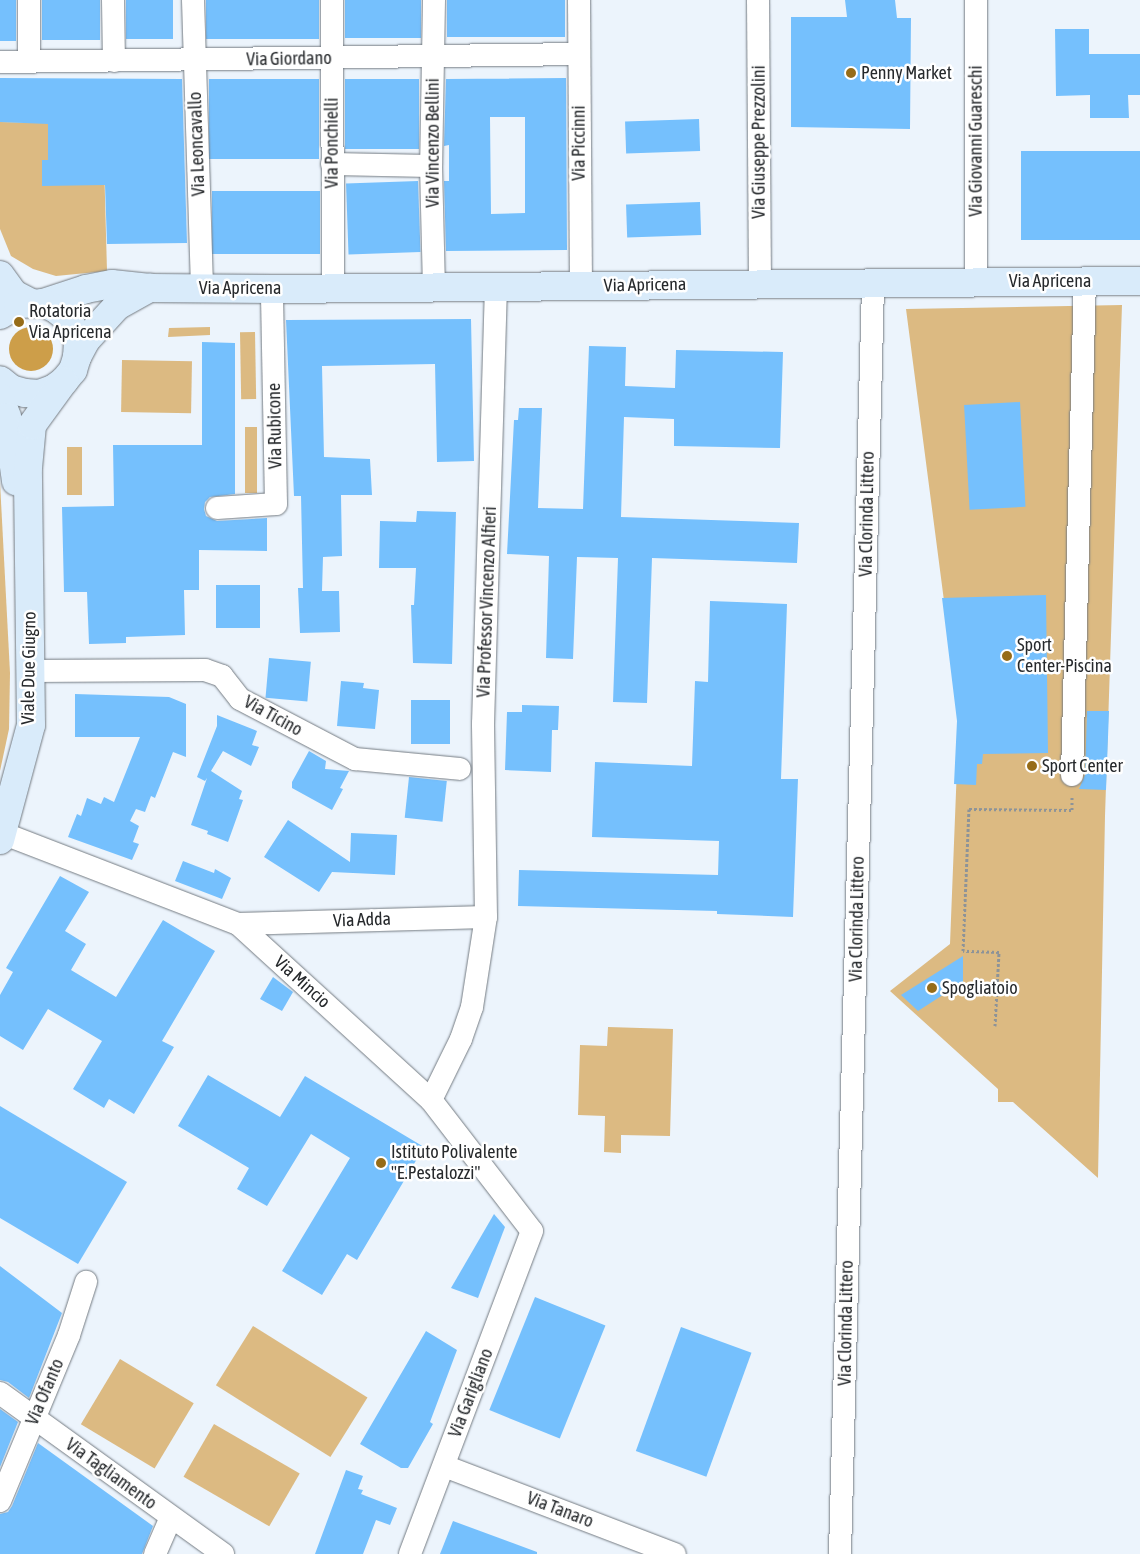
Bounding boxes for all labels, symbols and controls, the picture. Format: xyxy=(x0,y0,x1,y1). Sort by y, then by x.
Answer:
street label: Via Giordano xyxy=(246,47,332,71)
place label: Penny Market xyxy=(861,62,952,84)
street label: Via Giuseppe Prezzolini xyxy=(748,65,770,219)
street label: Via Giovanni Guareschi xyxy=(965,65,987,217)
marker: Penny Market xyxy=(845,67,857,79)
street label: Via Vincenzo Bellini xyxy=(422,78,444,208)
street label: Via Leoncavallo xyxy=(184,91,210,197)
street label: Via Ponchielli xyxy=(321,97,343,189)
street label: Via Piccinni xyxy=(568,105,590,181)
street label: Via Apricena xyxy=(1009,270,1091,292)
street label: Via Apricena xyxy=(604,273,686,297)
street label: Via Apricena xyxy=(199,277,281,299)
place label: Rotatoria Via Apricena xyxy=(29,301,112,344)
marker: Rotatoria Via Apricena xyxy=(13,316,25,328)
street label: Via Rubicone xyxy=(263,383,287,469)
street label: Via Clorinda Littero xyxy=(855,451,879,577)
street label: Via Professor Vincenzo Alfieri xyxy=(473,506,501,698)
street label: Viale Due Giugno xyxy=(17,611,41,725)
place label: Sport Center-Piscina xyxy=(1017,635,1112,678)
marker: Sport Center-Piscina xyxy=(1001,650,1013,662)
street label: Via Ticino xyxy=(240,691,306,741)
place label: Sport Center xyxy=(1042,755,1123,777)
marker: Sport Center xyxy=(1026,760,1038,772)
street label: Via Clorinda Littero xyxy=(845,856,869,982)
street label: Via Adda xyxy=(333,908,391,932)
street label: Via Mincio xyxy=(270,951,334,1013)
place label: Spogliatoio xyxy=(942,977,1018,999)
marker: Spogliatoio xyxy=(926,982,938,994)
place label: Istituto Polivalente "E.Pestalozzi" xyxy=(391,1142,517,1184)
marker: Istituto Polivalente "E.Pestalozzi" xyxy=(375,1157,387,1169)
street label: Via Clorinda Littero xyxy=(834,1260,858,1386)
street label: Via Garigliano xyxy=(444,1346,498,1440)
street label: Via Ofanto xyxy=(21,1356,69,1428)
street label: Via Tagliamento xyxy=(61,1434,161,1514)
street label: Via Tanaro xyxy=(524,1487,596,1533)

